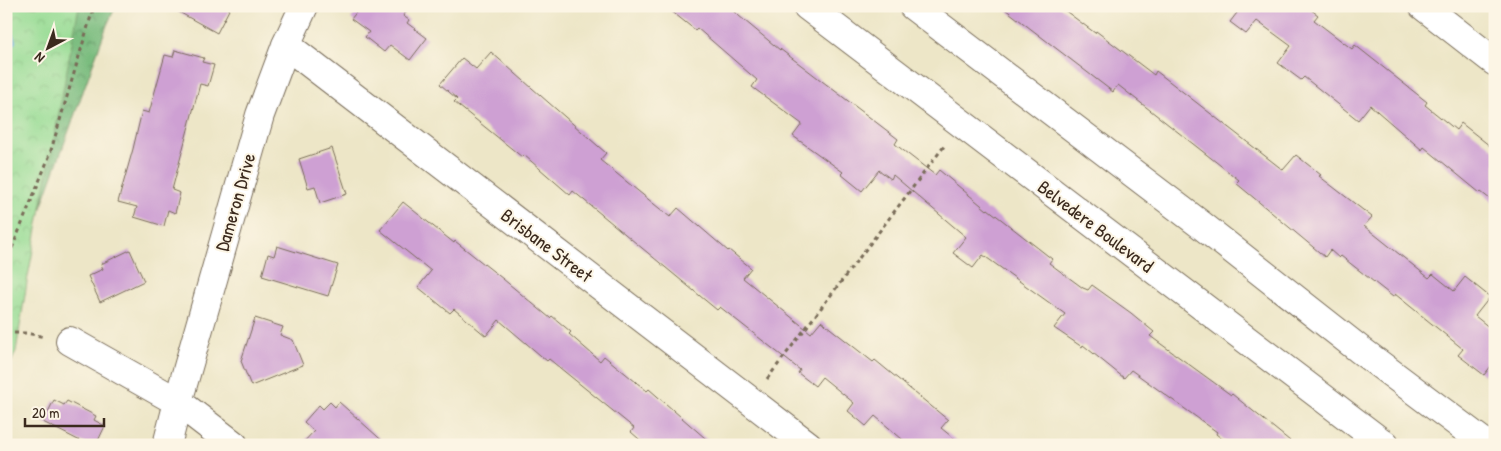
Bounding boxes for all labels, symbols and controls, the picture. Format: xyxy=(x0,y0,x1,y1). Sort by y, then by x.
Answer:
north arrow xyxy=(22,22,72,72)
text: N xyxy=(30,48,48,68)
street label: Dameron Drive xyxy=(209,150,261,254)
street label: Belvedere Boulevard xyxy=(1033,174,1160,279)
street label: Brisbane Street xyxy=(496,202,599,288)
scale bar xyxy=(25,396,104,428)
text: 20 m xyxy=(32,402,59,423)

